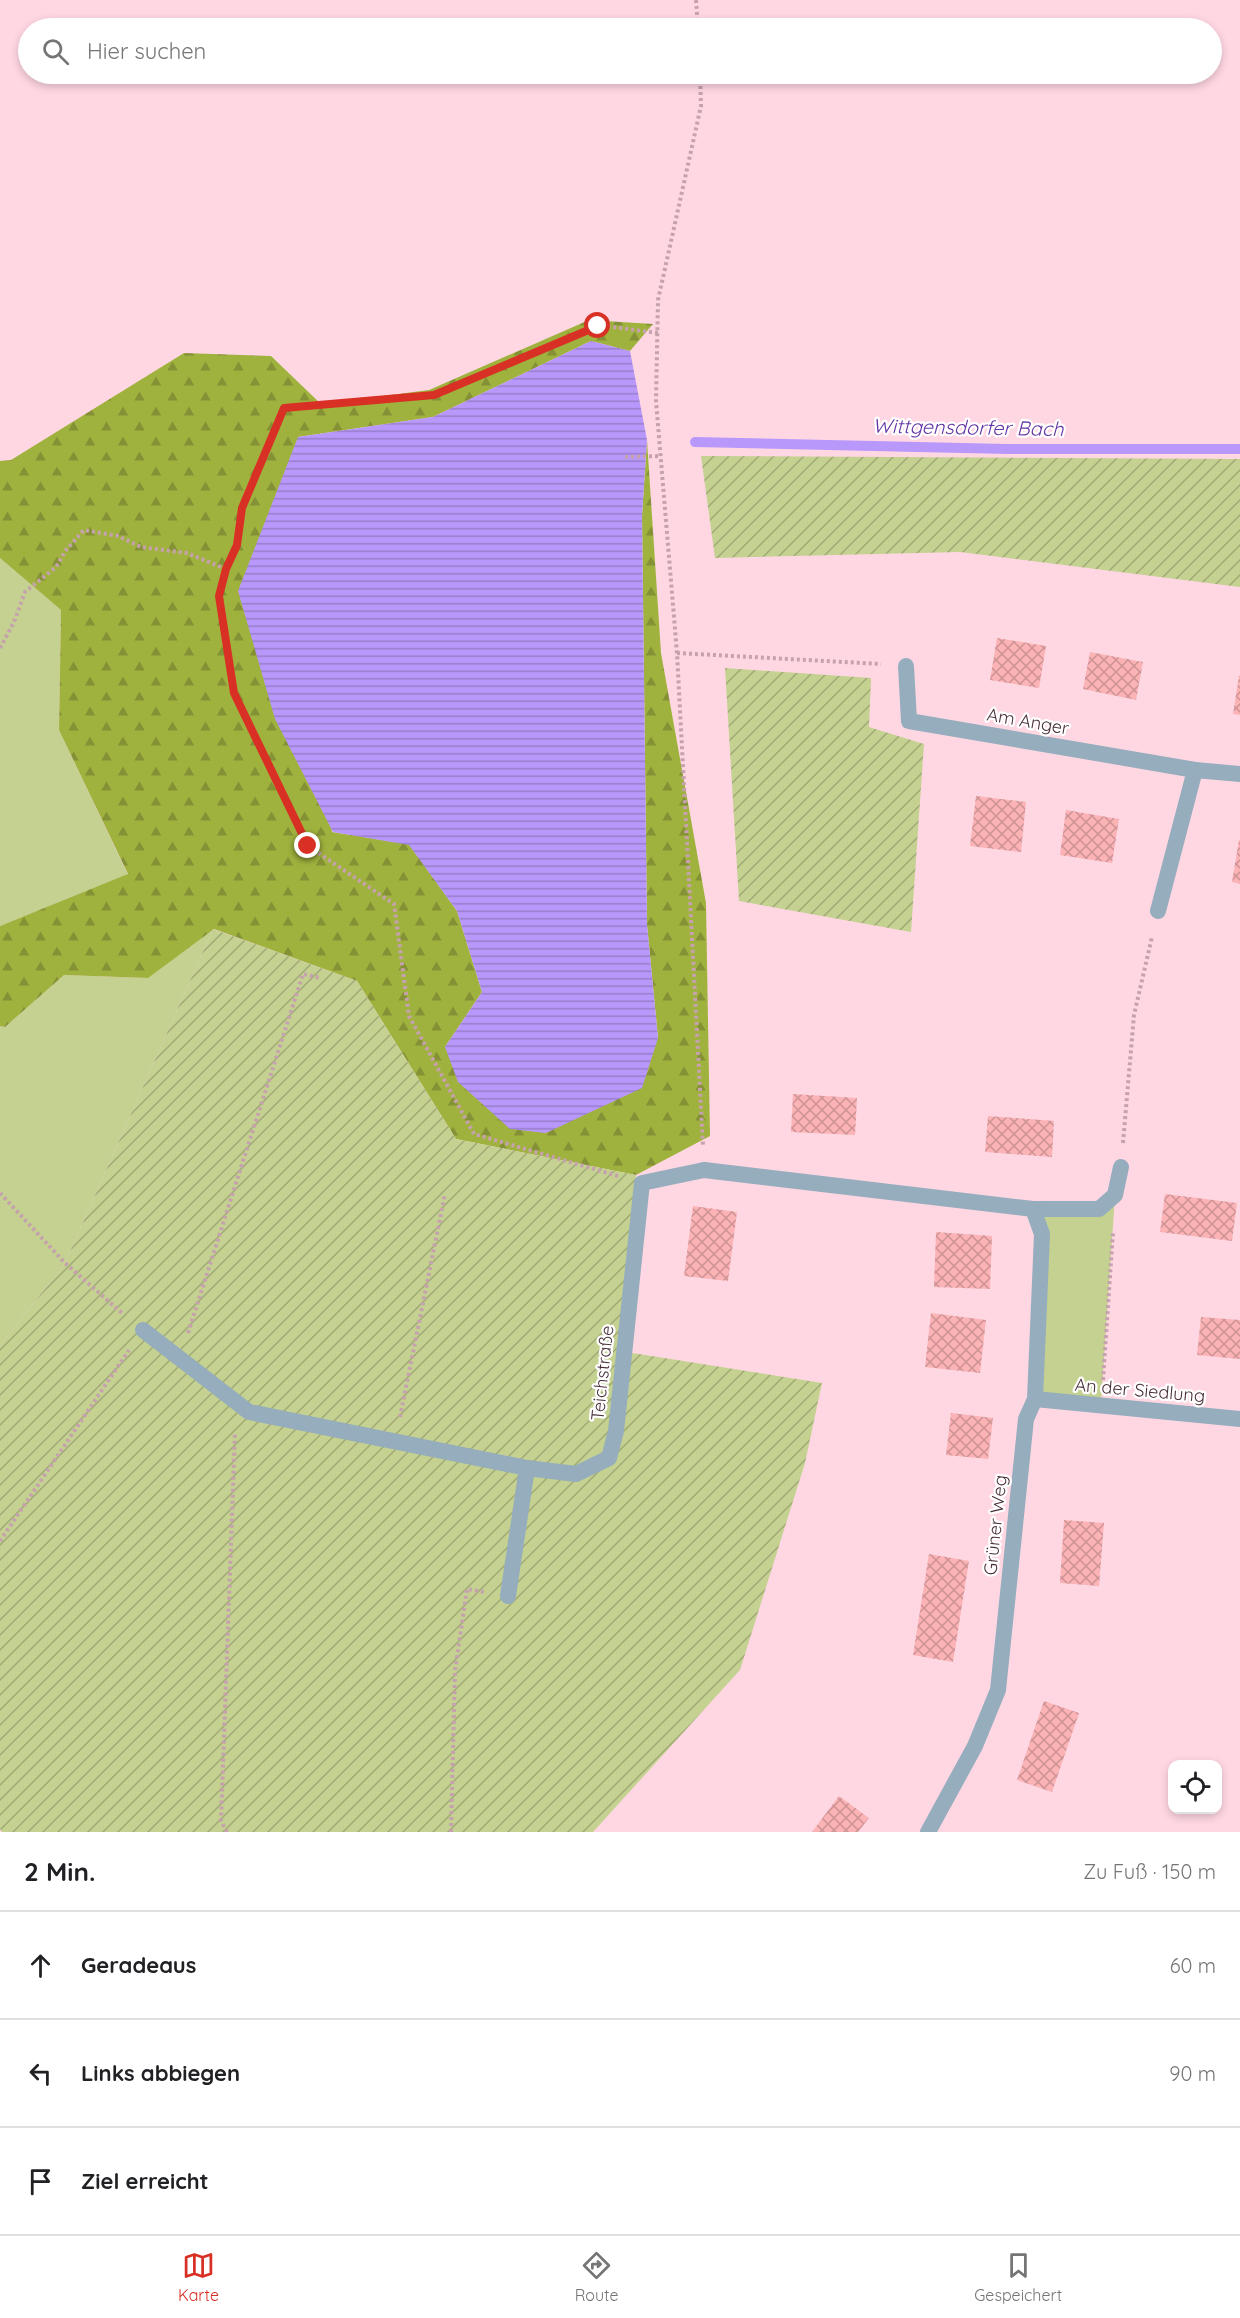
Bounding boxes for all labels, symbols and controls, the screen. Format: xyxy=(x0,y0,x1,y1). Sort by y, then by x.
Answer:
search box xyxy=(18,18,1222,84)
icon: search xyxy=(39,35,72,68)
text: Hier suchen xyxy=(87,37,206,65)
route start xyxy=(584,312,610,338)
water label: Wittgensdorfer Bach xyxy=(872,413,1064,441)
street label: Am Anger xyxy=(985,702,1071,740)
route end xyxy=(294,832,320,858)
street label: Teichstraße xyxy=(586,1324,618,1422)
street label: An der Siedlung xyxy=(1074,1373,1206,1407)
street label: Grüner Weg xyxy=(978,1474,1012,1576)
map controls xyxy=(1168,1760,1222,1814)
button: locate xyxy=(1168,1760,1222,1814)
text: 2 Min. xyxy=(24,1855,95,1888)
text: Zu Fuß · 150 m xyxy=(1083,1859,1216,1884)
icon: ahead xyxy=(24,1949,57,1982)
text: Geradeaus xyxy=(81,1951,196,1979)
text: 60 m xyxy=(1170,1953,1216,1978)
icon: left xyxy=(24,2057,57,2090)
text: Links abbiegen xyxy=(81,2059,240,2087)
text: 90 m xyxy=(1169,2061,1216,2086)
icon: arrive xyxy=(24,2165,57,2198)
text: Ziel erreicht xyxy=(81,2167,209,2195)
tab: Karte xyxy=(178,2249,219,2305)
tab: Route xyxy=(575,2249,618,2305)
tab: Gespeichert xyxy=(974,2249,1062,2305)

